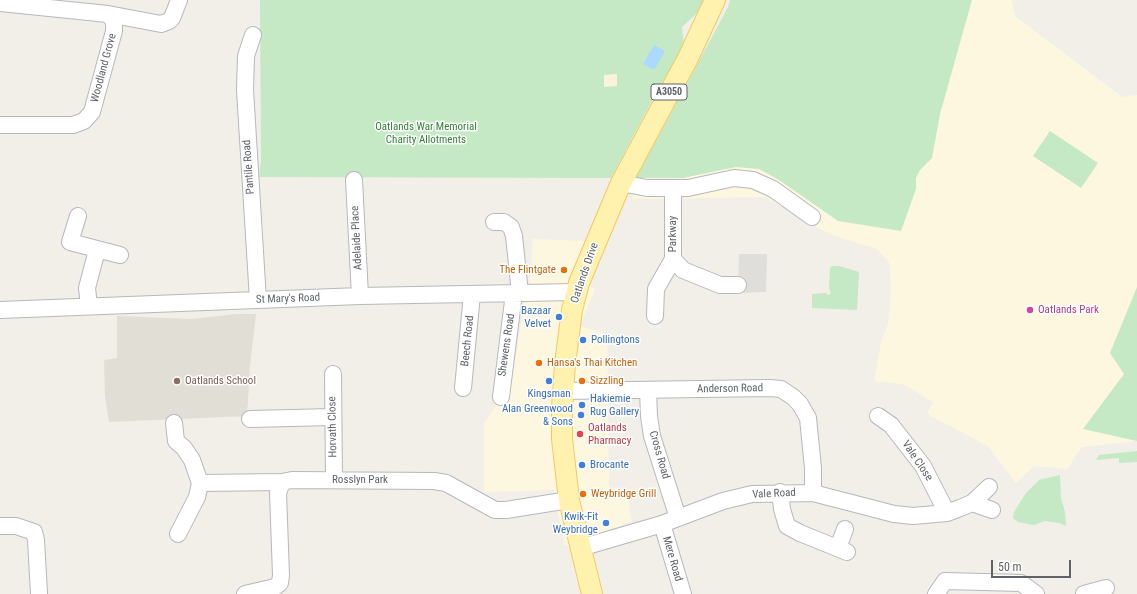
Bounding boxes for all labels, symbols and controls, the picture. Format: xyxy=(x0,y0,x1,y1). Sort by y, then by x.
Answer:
street label: Woodland Grove xyxy=(88,32,120,104)
road number: A3050 xyxy=(651,84,687,100)
park label: Oatlands War Memorial Charity Allotments xyxy=(375,120,477,146)
street label: Pantile Road xyxy=(241,139,257,195)
street label: Adelaide Place xyxy=(349,205,365,271)
street label: Parkway xyxy=(666,216,680,252)
street label: Oatlands Drive xyxy=(568,241,602,305)
place label: The Flintgate xyxy=(499,263,556,277)
marker: The Flintgate xyxy=(559,265,569,275)
street label: St Mary's Road xyxy=(256,291,320,307)
place label: Oatlands Park xyxy=(1038,303,1099,317)
place label: Bazaar Velvet xyxy=(521,304,551,330)
marker: Oatlands Park xyxy=(1025,305,1035,315)
marker: Bazaar Velvet xyxy=(554,312,564,322)
street label: Shewens Road xyxy=(496,313,518,377)
street label: Beech Road xyxy=(459,315,477,367)
place label: Pollingtons xyxy=(591,333,640,347)
marker: Pollingtons xyxy=(578,335,588,345)
place label: Hansa's Thai Kitchen xyxy=(547,356,637,370)
marker: Hansa's Thai Kitchen xyxy=(534,358,544,368)
place label: Oatlands School xyxy=(185,374,256,388)
place label: Sizzling xyxy=(590,374,624,388)
marker: Oatlands School xyxy=(172,376,182,386)
marker: Kingsman xyxy=(544,376,554,386)
marker: Sizzling xyxy=(577,376,587,386)
street label: Anderson Road xyxy=(697,382,763,396)
place label: Kingsman xyxy=(527,387,571,401)
place label: Hakiemie Rug Gallery xyxy=(590,392,639,418)
street label: Horvath Close xyxy=(326,396,340,458)
marker: Hakiemie Rug Gallery xyxy=(577,400,587,410)
place label: Alan Greenwood & Sons xyxy=(502,402,573,428)
marker: Alan Greenwood & Sons xyxy=(576,410,586,420)
place label: Oatlands Pharmacy xyxy=(588,421,631,447)
marker: Oatlands Pharmacy xyxy=(575,429,585,439)
street label: Cross Road xyxy=(646,429,672,481)
street label: Vale Close xyxy=(899,438,935,484)
place label: Brocante xyxy=(590,458,629,472)
marker: Brocante xyxy=(577,460,587,470)
street label: Rosslyn Park xyxy=(332,473,388,487)
street label: Vale Road xyxy=(752,486,796,502)
place label: Weybridge Grill xyxy=(591,487,656,501)
marker: Weybridge Grill xyxy=(578,489,588,499)
place label: Kwik-Fit Weybridge xyxy=(553,510,598,536)
marker: Kwik-Fit Weybridge xyxy=(601,518,611,528)
street label: Mere Road xyxy=(659,535,685,583)
scale bar xyxy=(993,552,1073,578)
text: 50 m xyxy=(998,560,1022,574)

